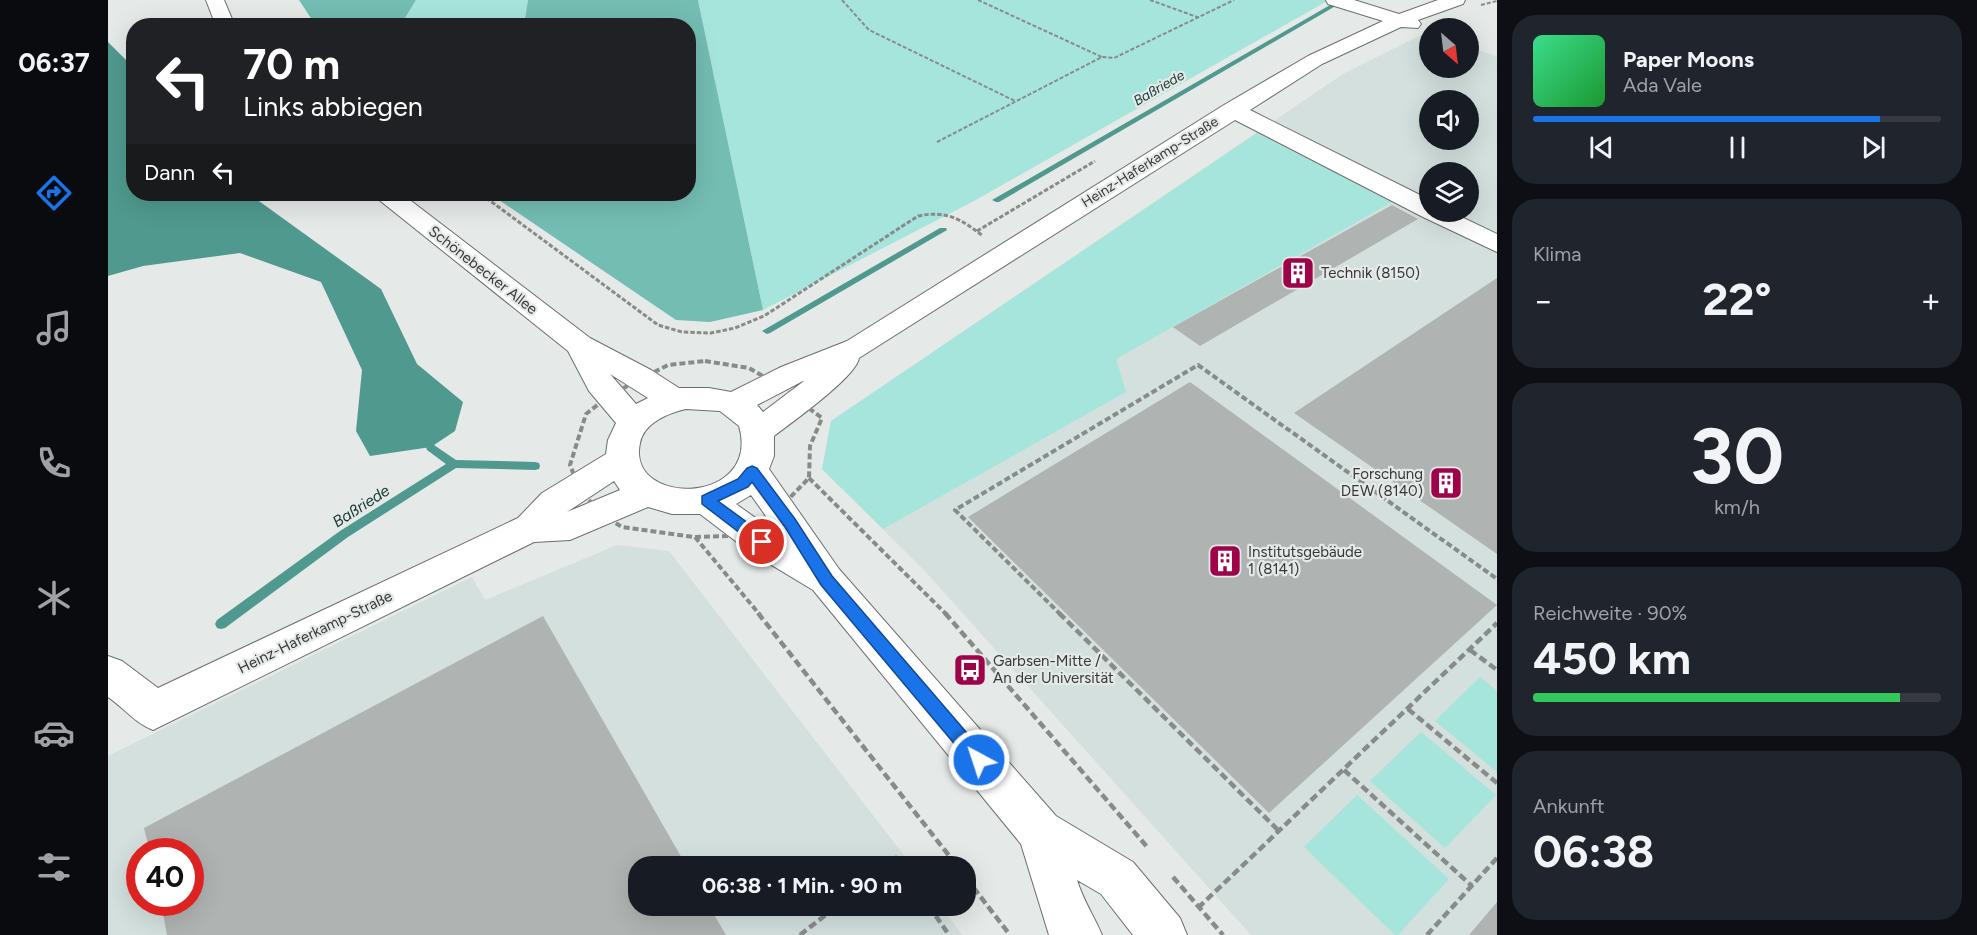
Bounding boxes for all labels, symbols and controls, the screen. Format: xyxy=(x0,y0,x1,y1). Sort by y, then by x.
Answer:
north arrow xyxy=(1419,18,1479,78)
map controls xyxy=(1419,18,1479,222)
text: 70 m xyxy=(243,39,340,90)
icon: left xyxy=(144,42,222,120)
text: 06:37 xyxy=(18,46,90,79)
text: Paper Moons xyxy=(1623,46,1754,73)
water label: Baßriede xyxy=(1130,66,1188,109)
text: Ada Vale xyxy=(1623,73,1702,97)
text: Links abbiegen xyxy=(243,90,423,123)
button: sound xyxy=(1419,90,1479,150)
street label: Heinz-Haferkamp-Straße xyxy=(1078,113,1222,211)
icon: previous xyxy=(1585,131,1618,164)
icon: pause xyxy=(1721,131,1754,164)
icon: next xyxy=(1857,131,1890,164)
icon: left xyxy=(207,156,240,189)
text: Dann xyxy=(144,159,195,186)
button: layers xyxy=(1419,162,1479,222)
icon: directions xyxy=(33,172,75,214)
street label: Schönebecker Allee xyxy=(425,222,541,318)
text: Klima xyxy=(1533,242,1581,266)
building icon: Technik (8150) xyxy=(1280,255,1316,291)
place label: Technik (8150) xyxy=(1321,264,1420,282)
text: 22° xyxy=(1702,272,1772,326)
text: − xyxy=(1533,281,1554,320)
text: + xyxy=(1920,281,1941,320)
icon: music xyxy=(33,307,75,349)
text: 30 xyxy=(1690,409,1784,503)
icon: phone xyxy=(33,442,75,484)
place label: Forschung DEW (8140) xyxy=(1341,465,1423,500)
building icon: Forschung DEW (8140) xyxy=(1428,465,1464,501)
water label: Baßriede xyxy=(329,480,393,531)
text: km/h xyxy=(1714,495,1760,519)
pin xyxy=(736,516,787,567)
icon: arrive xyxy=(745,525,778,558)
building icon: Institutsgebäude 1 (8141) xyxy=(1207,543,1243,579)
place label: Institutsgebäude 1 (8141) xyxy=(1248,543,1362,578)
icon: climate xyxy=(33,577,75,619)
street label: Heinz-Haferkamp-Straße xyxy=(235,587,395,677)
text: Reichweite · 90% xyxy=(1533,601,1687,625)
text: 450 km xyxy=(1533,631,1691,685)
bus stop icon: Garbsen-Mitte / An der Universität xyxy=(952,652,988,688)
place label: Garbsen-Mitte / An der Universität xyxy=(993,652,1114,687)
icon: car xyxy=(33,712,75,754)
position arrow xyxy=(947,728,1011,792)
text: Ankunft xyxy=(1533,794,1605,818)
text: 06:38 xyxy=(1533,824,1654,878)
speed limit sign: 40 xyxy=(126,838,204,916)
icon: filters xyxy=(33,846,75,888)
text: 06:38 · 1 Min. · 90 m xyxy=(702,872,902,899)

